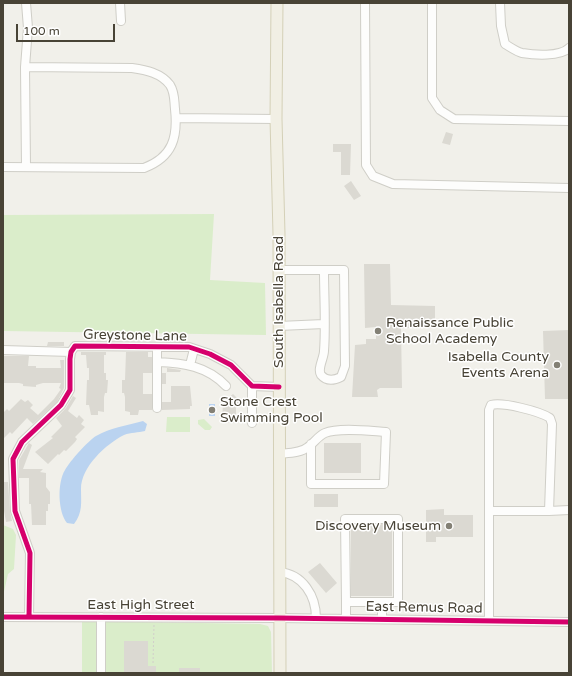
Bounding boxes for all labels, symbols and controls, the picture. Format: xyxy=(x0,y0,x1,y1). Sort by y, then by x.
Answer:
scale bar xyxy=(18,16,117,42)
text: 100 m xyxy=(23,24,60,38)
street label: South Isabella Road xyxy=(271,236,287,368)
place label: Renaissance Public School Academy xyxy=(386,315,514,348)
marker: Renaissance Public School Academy xyxy=(373,326,383,336)
street label: Greystone Lane xyxy=(83,327,187,345)
place label: Isabella County Events Arena xyxy=(448,349,549,382)
marker: Isabella County Events Arena xyxy=(552,360,562,370)
place label: Stone Crest Swimming Pool xyxy=(220,394,323,426)
marker: Stone Crest Swimming Pool xyxy=(207,405,217,415)
place label: Discovery Museum xyxy=(315,518,441,534)
marker: Discovery Museum xyxy=(444,521,454,531)
street label: East High Street xyxy=(87,597,195,613)
street label: East Remus Road xyxy=(365,599,483,617)

